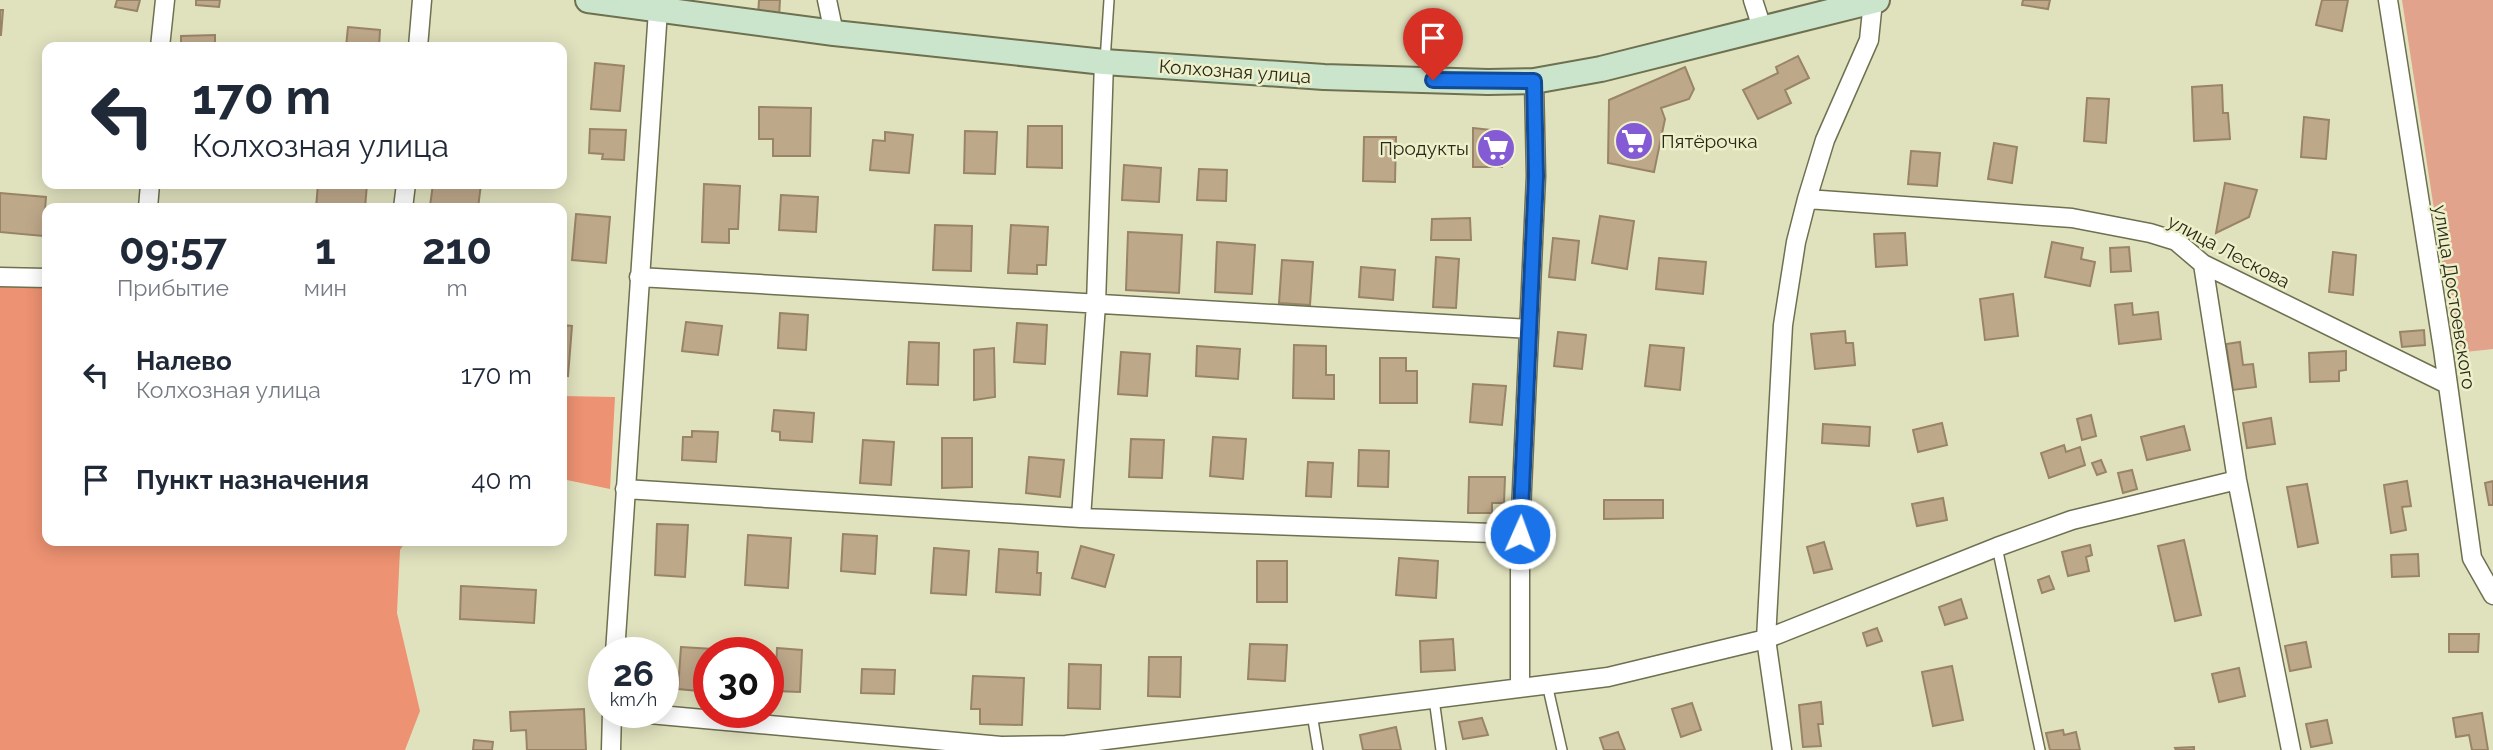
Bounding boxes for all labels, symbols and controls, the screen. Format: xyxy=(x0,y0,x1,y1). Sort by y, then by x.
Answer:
pin xyxy=(1403,8,1463,80)
icon: arrive xyxy=(1414,19,1452,57)
street label: Колхозная улица xyxy=(1158,55,1312,87)
text: 170 m xyxy=(192,68,331,125)
icon: left xyxy=(77,70,168,161)
supermarket icon: Пятёрочка xyxy=(1613,120,1655,162)
text: Колхозная улица xyxy=(192,127,449,164)
supermarket icon: Продукты xyxy=(1475,127,1517,169)
place label: Пятёрочка xyxy=(1661,130,1758,152)
place label: Продукты xyxy=(1379,137,1469,159)
street label: улица Достоевского xyxy=(2430,203,2480,391)
street label: улица Лескова xyxy=(2164,210,2294,292)
text: 09:57 xyxy=(119,225,227,274)
text: 1 xyxy=(315,225,336,274)
text: 210 xyxy=(422,225,492,274)
text: Прибытие xyxy=(117,274,229,301)
text: мин xyxy=(304,274,347,301)
text: m xyxy=(446,274,468,301)
text: Налево xyxy=(136,346,232,376)
icon: left xyxy=(77,356,115,394)
text: 170 m xyxy=(461,360,532,390)
text: Колхозная улица xyxy=(136,376,321,403)
icon: arrive xyxy=(77,461,115,499)
text: Пункт назначения xyxy=(136,465,369,495)
text: 40 m xyxy=(471,465,532,495)
position arrow xyxy=(1483,497,1557,571)
speed limit sign: 30 xyxy=(693,637,784,728)
text: 26 xyxy=(613,653,654,694)
text: km/h xyxy=(610,689,657,710)

